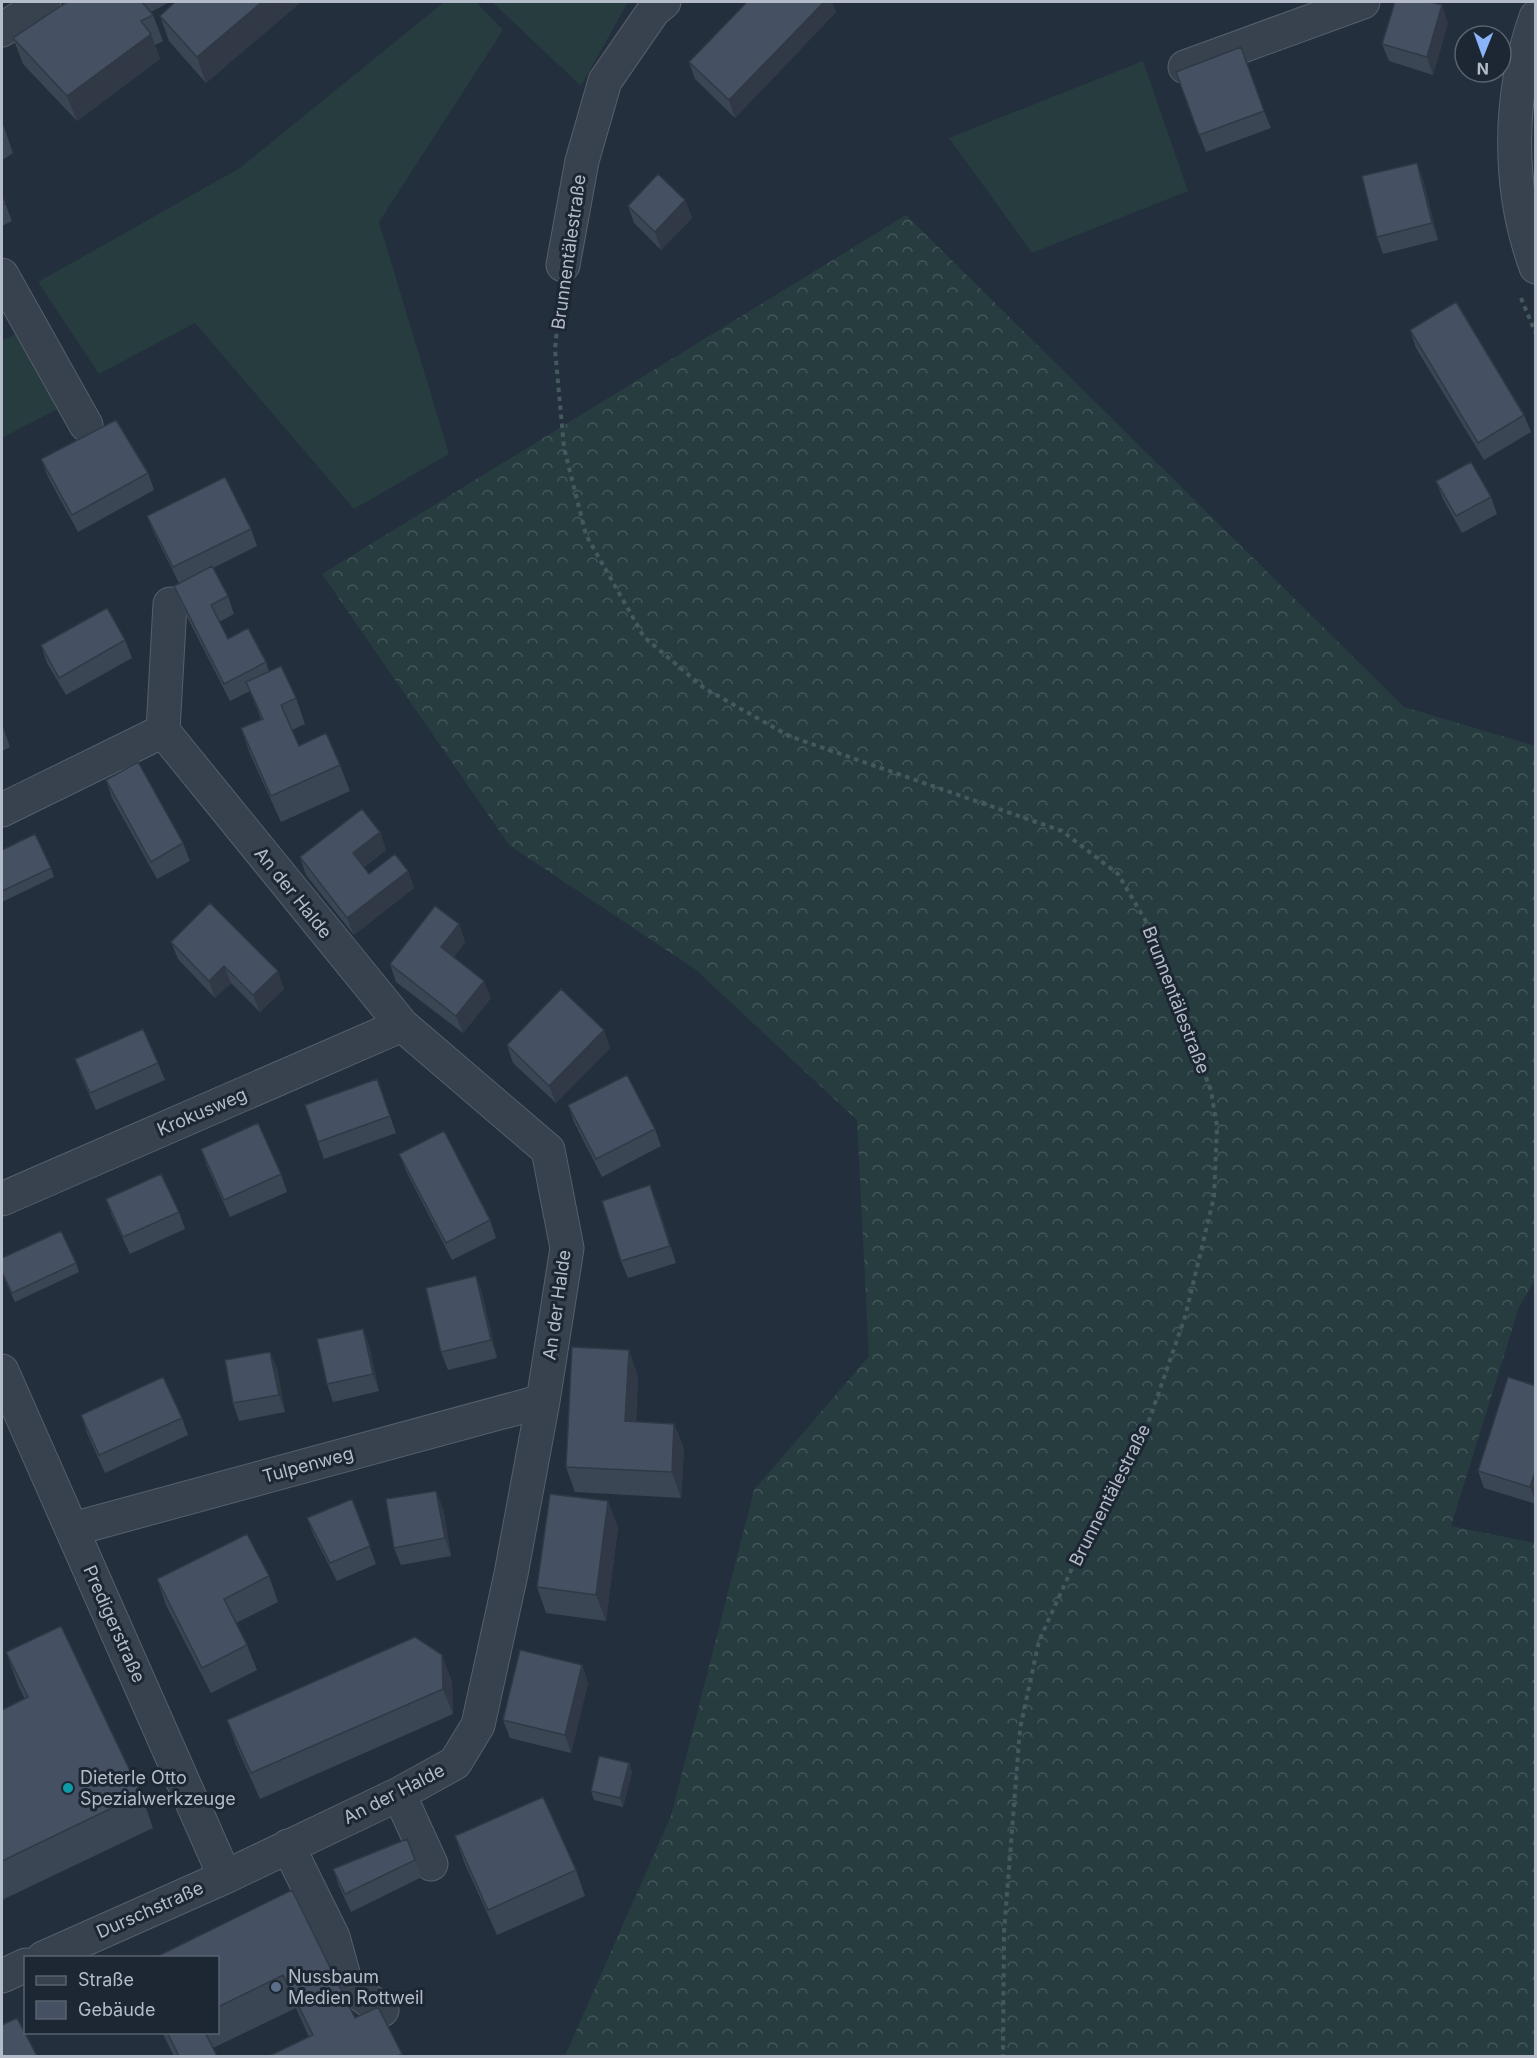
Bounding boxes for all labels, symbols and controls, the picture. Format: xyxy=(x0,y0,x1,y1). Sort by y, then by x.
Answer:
north arrow xyxy=(1453,24,1513,84)
text: N xyxy=(1476,59,1489,79)
street label: Brunnentälestraße xyxy=(547,173,590,331)
street label: An der Halde xyxy=(250,843,336,942)
street label: Brunnentälestraße xyxy=(1139,923,1214,1077)
street label: Krokusweg xyxy=(154,1083,250,1140)
street label: An der Halde xyxy=(538,1249,575,1361)
street label: Brunnentälestraße xyxy=(1065,1420,1154,1569)
street label: Tulpenweg xyxy=(260,1442,356,1487)
street label: Predigerstraße xyxy=(79,1562,150,1686)
street label: An der Halde xyxy=(340,1759,448,1828)
place label: Dieterle Otto Spezialwerkzeuge xyxy=(80,1767,236,1809)
marker: Dieterle Otto Spezialwerkzeuge xyxy=(61,1781,75,1795)
street label: Durschstraße xyxy=(93,1877,206,1942)
legend xyxy=(24,1956,219,2034)
place label: Nussbaum Medien Rottweil xyxy=(288,1966,424,2008)
text: Straße xyxy=(78,1969,134,1990)
marker: Nussbaum Medien Rottweil xyxy=(269,1980,283,1994)
text: Gebäude xyxy=(78,1999,155,2020)

